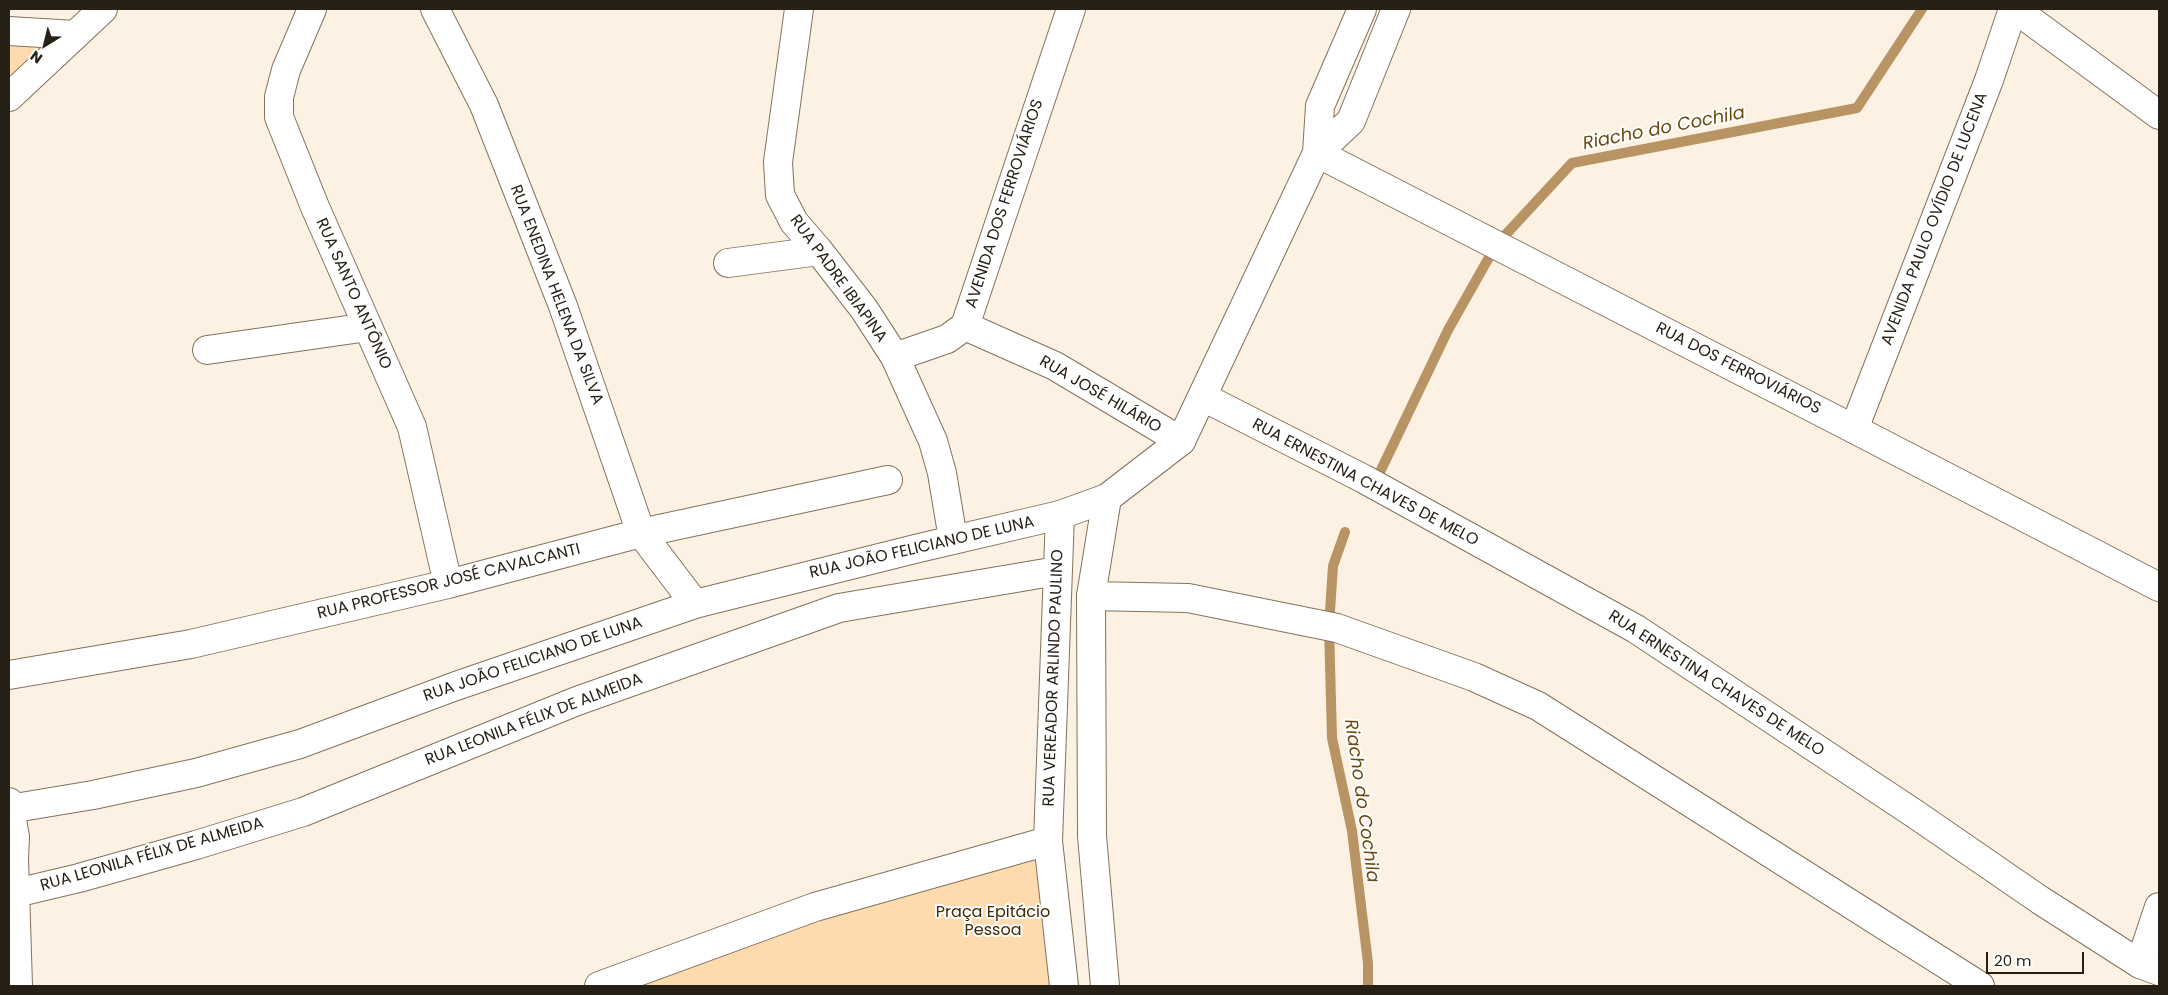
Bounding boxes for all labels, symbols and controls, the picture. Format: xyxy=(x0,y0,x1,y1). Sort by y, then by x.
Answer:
north arrow xyxy=(20,20,70,70)
text: N xyxy=(26,46,46,68)
street label: AVENIDA PAULO OVÍDIO DE LUCENA xyxy=(1878,90,1992,348)
street label: AVENIDA DOS FERROVIÁRIOS xyxy=(962,97,1048,311)
water label: Riacho do Cochila xyxy=(1581,103,1747,155)
street label: RUA ENEDINA HELENA DA SILVA xyxy=(505,182,607,408)
street label: RUA PADRE IBIAPINA xyxy=(785,212,891,346)
street label: RUA SANTO ANTÔNIO xyxy=(311,215,395,373)
street label: RUA DOS FERROVIÁRIOS xyxy=(1652,319,1824,419)
street label: RUA JOSÉ HILÁRIO xyxy=(1036,352,1164,438)
street label: RUA ERNESTINA CHAVES DE MELO xyxy=(1249,415,1481,551)
street label: RUA JOÃO FELICIANO DE LUNA xyxy=(808,513,1036,583)
street label: RUA PROFESSOR JOSÉ CAVALCANTI xyxy=(316,540,582,624)
street label: RUA VEREADOR ARLINDO PAULINO xyxy=(1040,549,1068,807)
street label: RUA ERNESTINA CHAVES DE MELO xyxy=(1605,607,1827,761)
street label: RUA JOÃO FELICIANO DE LUNA xyxy=(421,613,645,707)
street label: RUA LEONILA FÉLIX DE ALMEIDA xyxy=(423,670,645,770)
water label: Riacho do Cochila xyxy=(1339,718,1383,884)
street label: RUA LEONILA FÉLIX DE ALMEIDA xyxy=(38,814,266,896)
park label: Praça Epitácio Pessoa xyxy=(936,903,1050,941)
scale bar xyxy=(1988,942,2086,974)
text: 20 m xyxy=(1994,950,2032,971)

